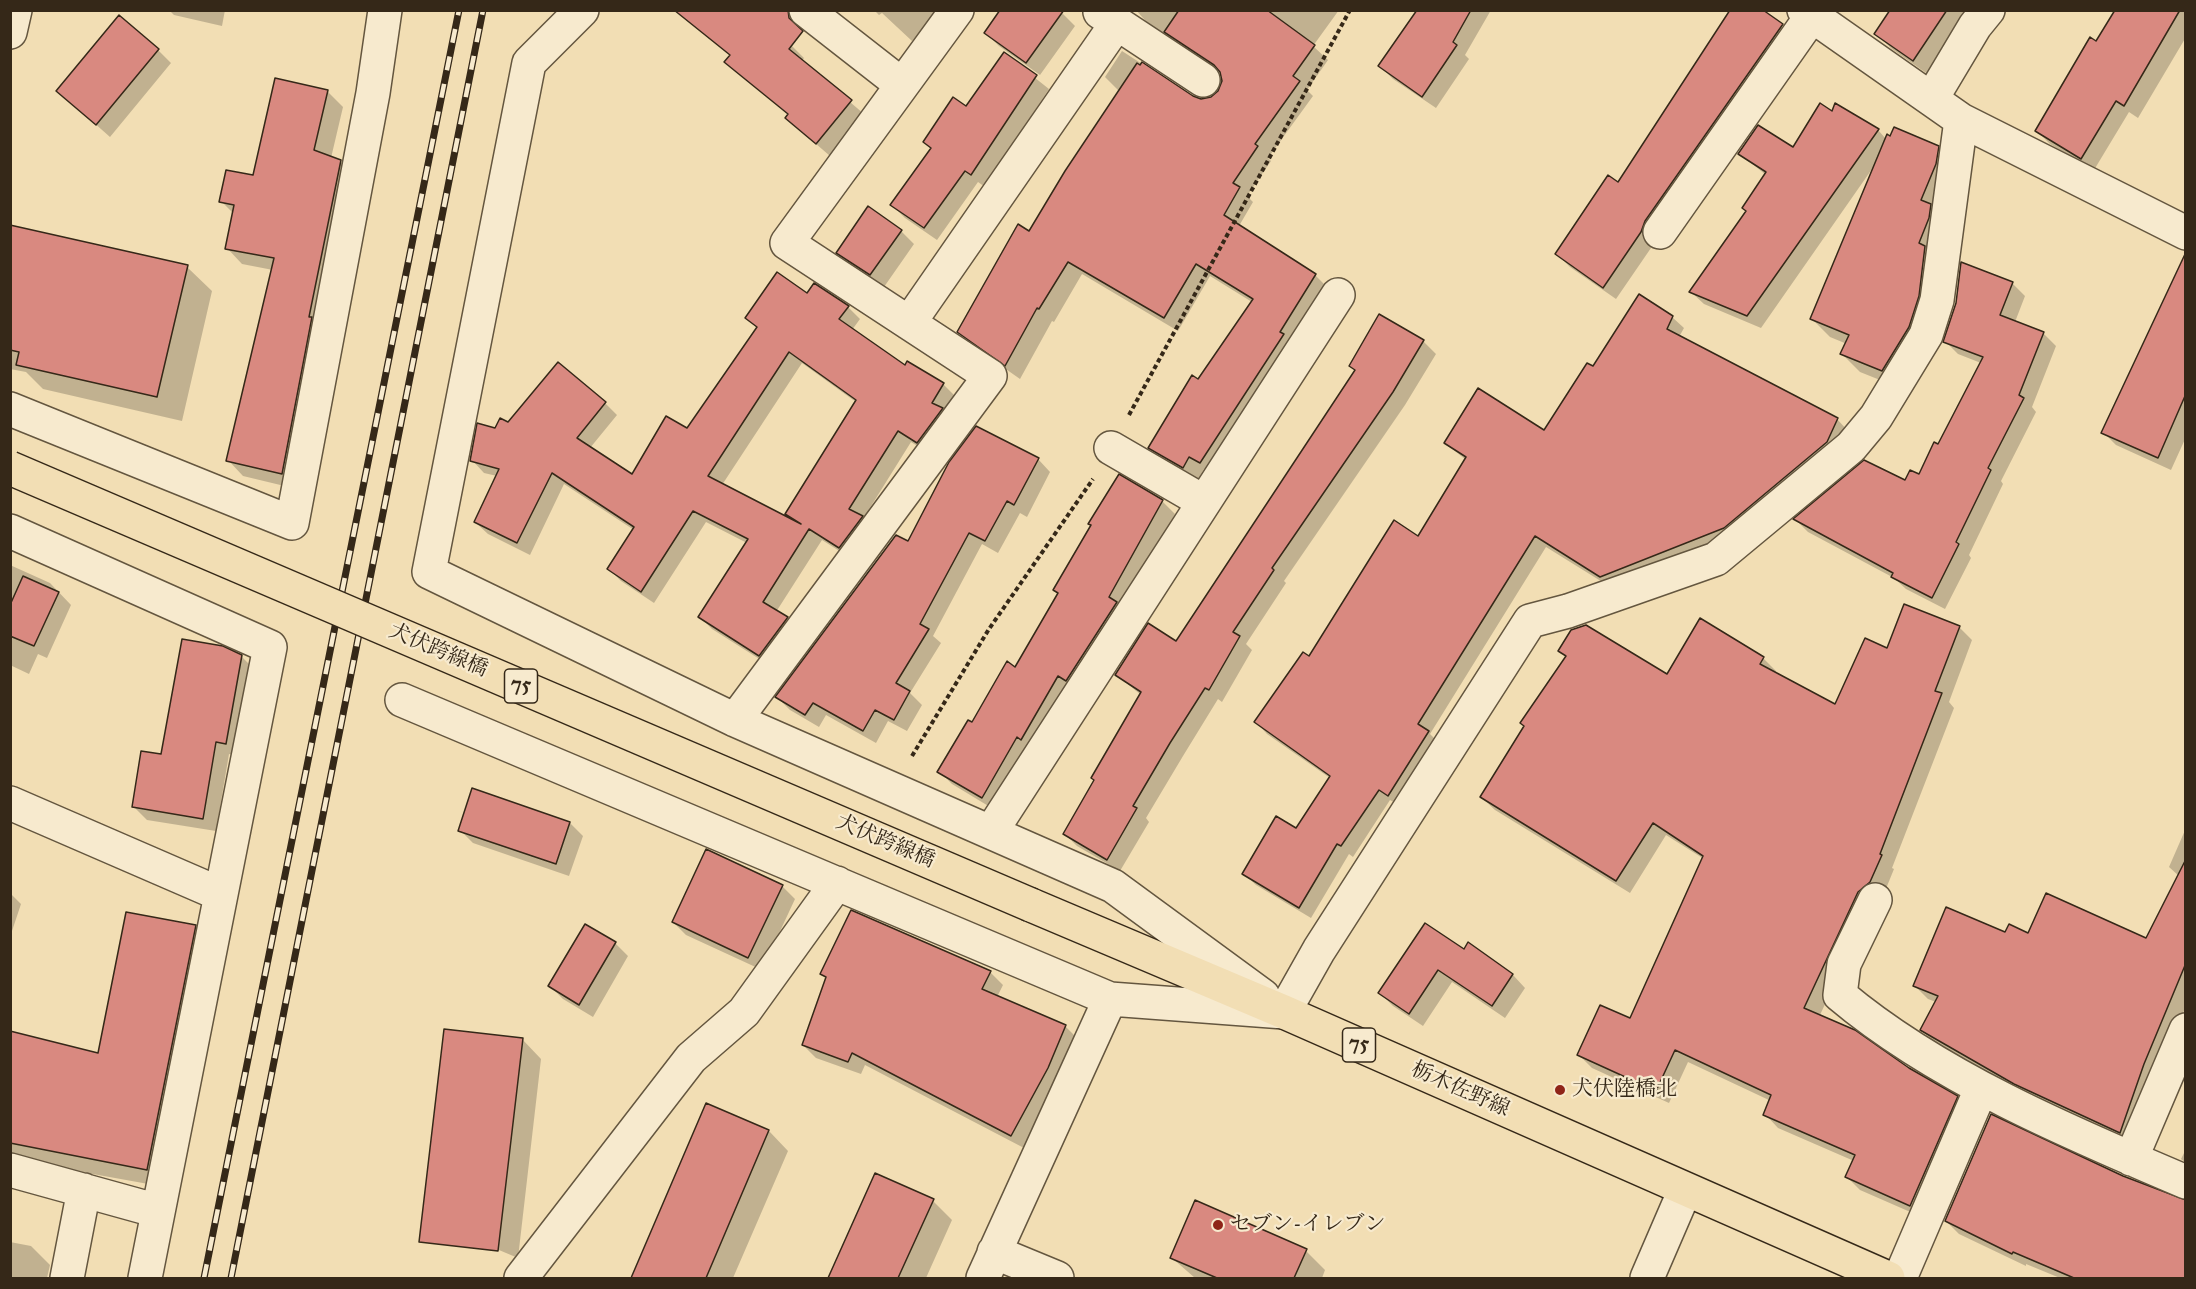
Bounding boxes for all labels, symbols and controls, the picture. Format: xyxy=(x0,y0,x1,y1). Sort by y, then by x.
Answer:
street label: 犬伏跨線橋 xyxy=(385,619,491,683)
road number: 75 xyxy=(504,669,538,703)
street label: 犬伏跨線橋 xyxy=(832,810,938,874)
road number: 75 xyxy=(1342,1028,1376,1062)
street label: 栃木佐野線 xyxy=(1407,1057,1513,1123)
place label: 犬伏陸橋北 xyxy=(1572,1077,1677,1103)
marker: 犬伏陸橋北 xyxy=(1553,1083,1567,1097)
place label: セブン-イレブン xyxy=(1230,1212,1386,1238)
marker: セブン-イレブン xyxy=(1211,1218,1225,1232)

